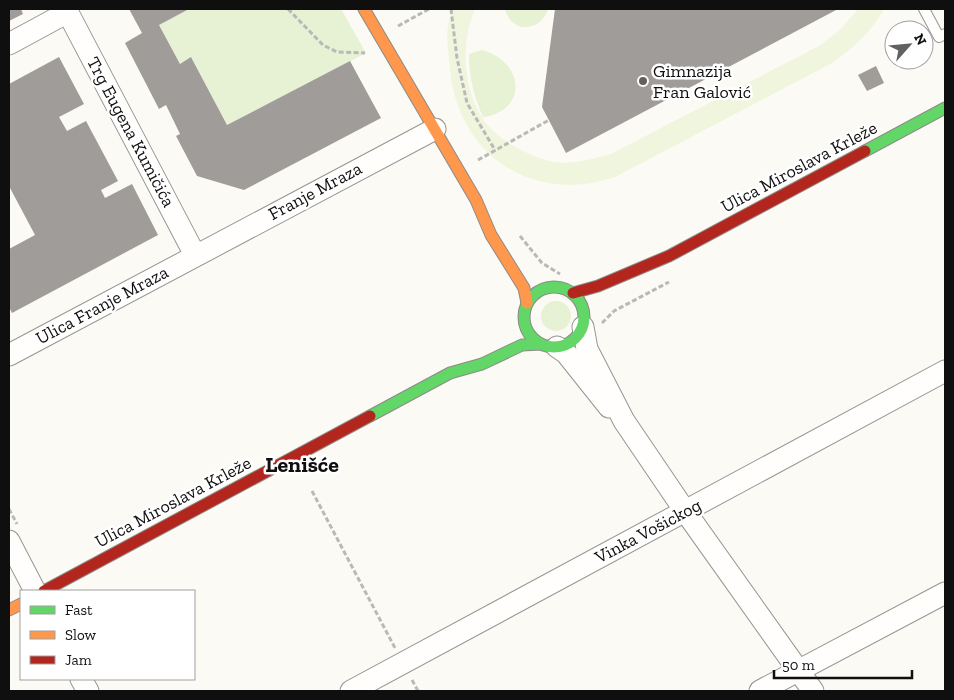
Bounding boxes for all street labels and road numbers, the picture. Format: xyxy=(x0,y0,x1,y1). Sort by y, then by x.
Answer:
street label: Trg Eugena Kumičića xyxy=(82,53,180,211)
street label: Ulica Miroslava Krleže xyxy=(717,117,881,217)
street label: Franje Mraza xyxy=(264,157,366,225)
street label: Ulica Franje Mraza xyxy=(32,261,172,349)
street label: Ulica Miroslava Krleže xyxy=(91,452,255,552)
street label: Vinka Vošickog xyxy=(590,494,705,569)

